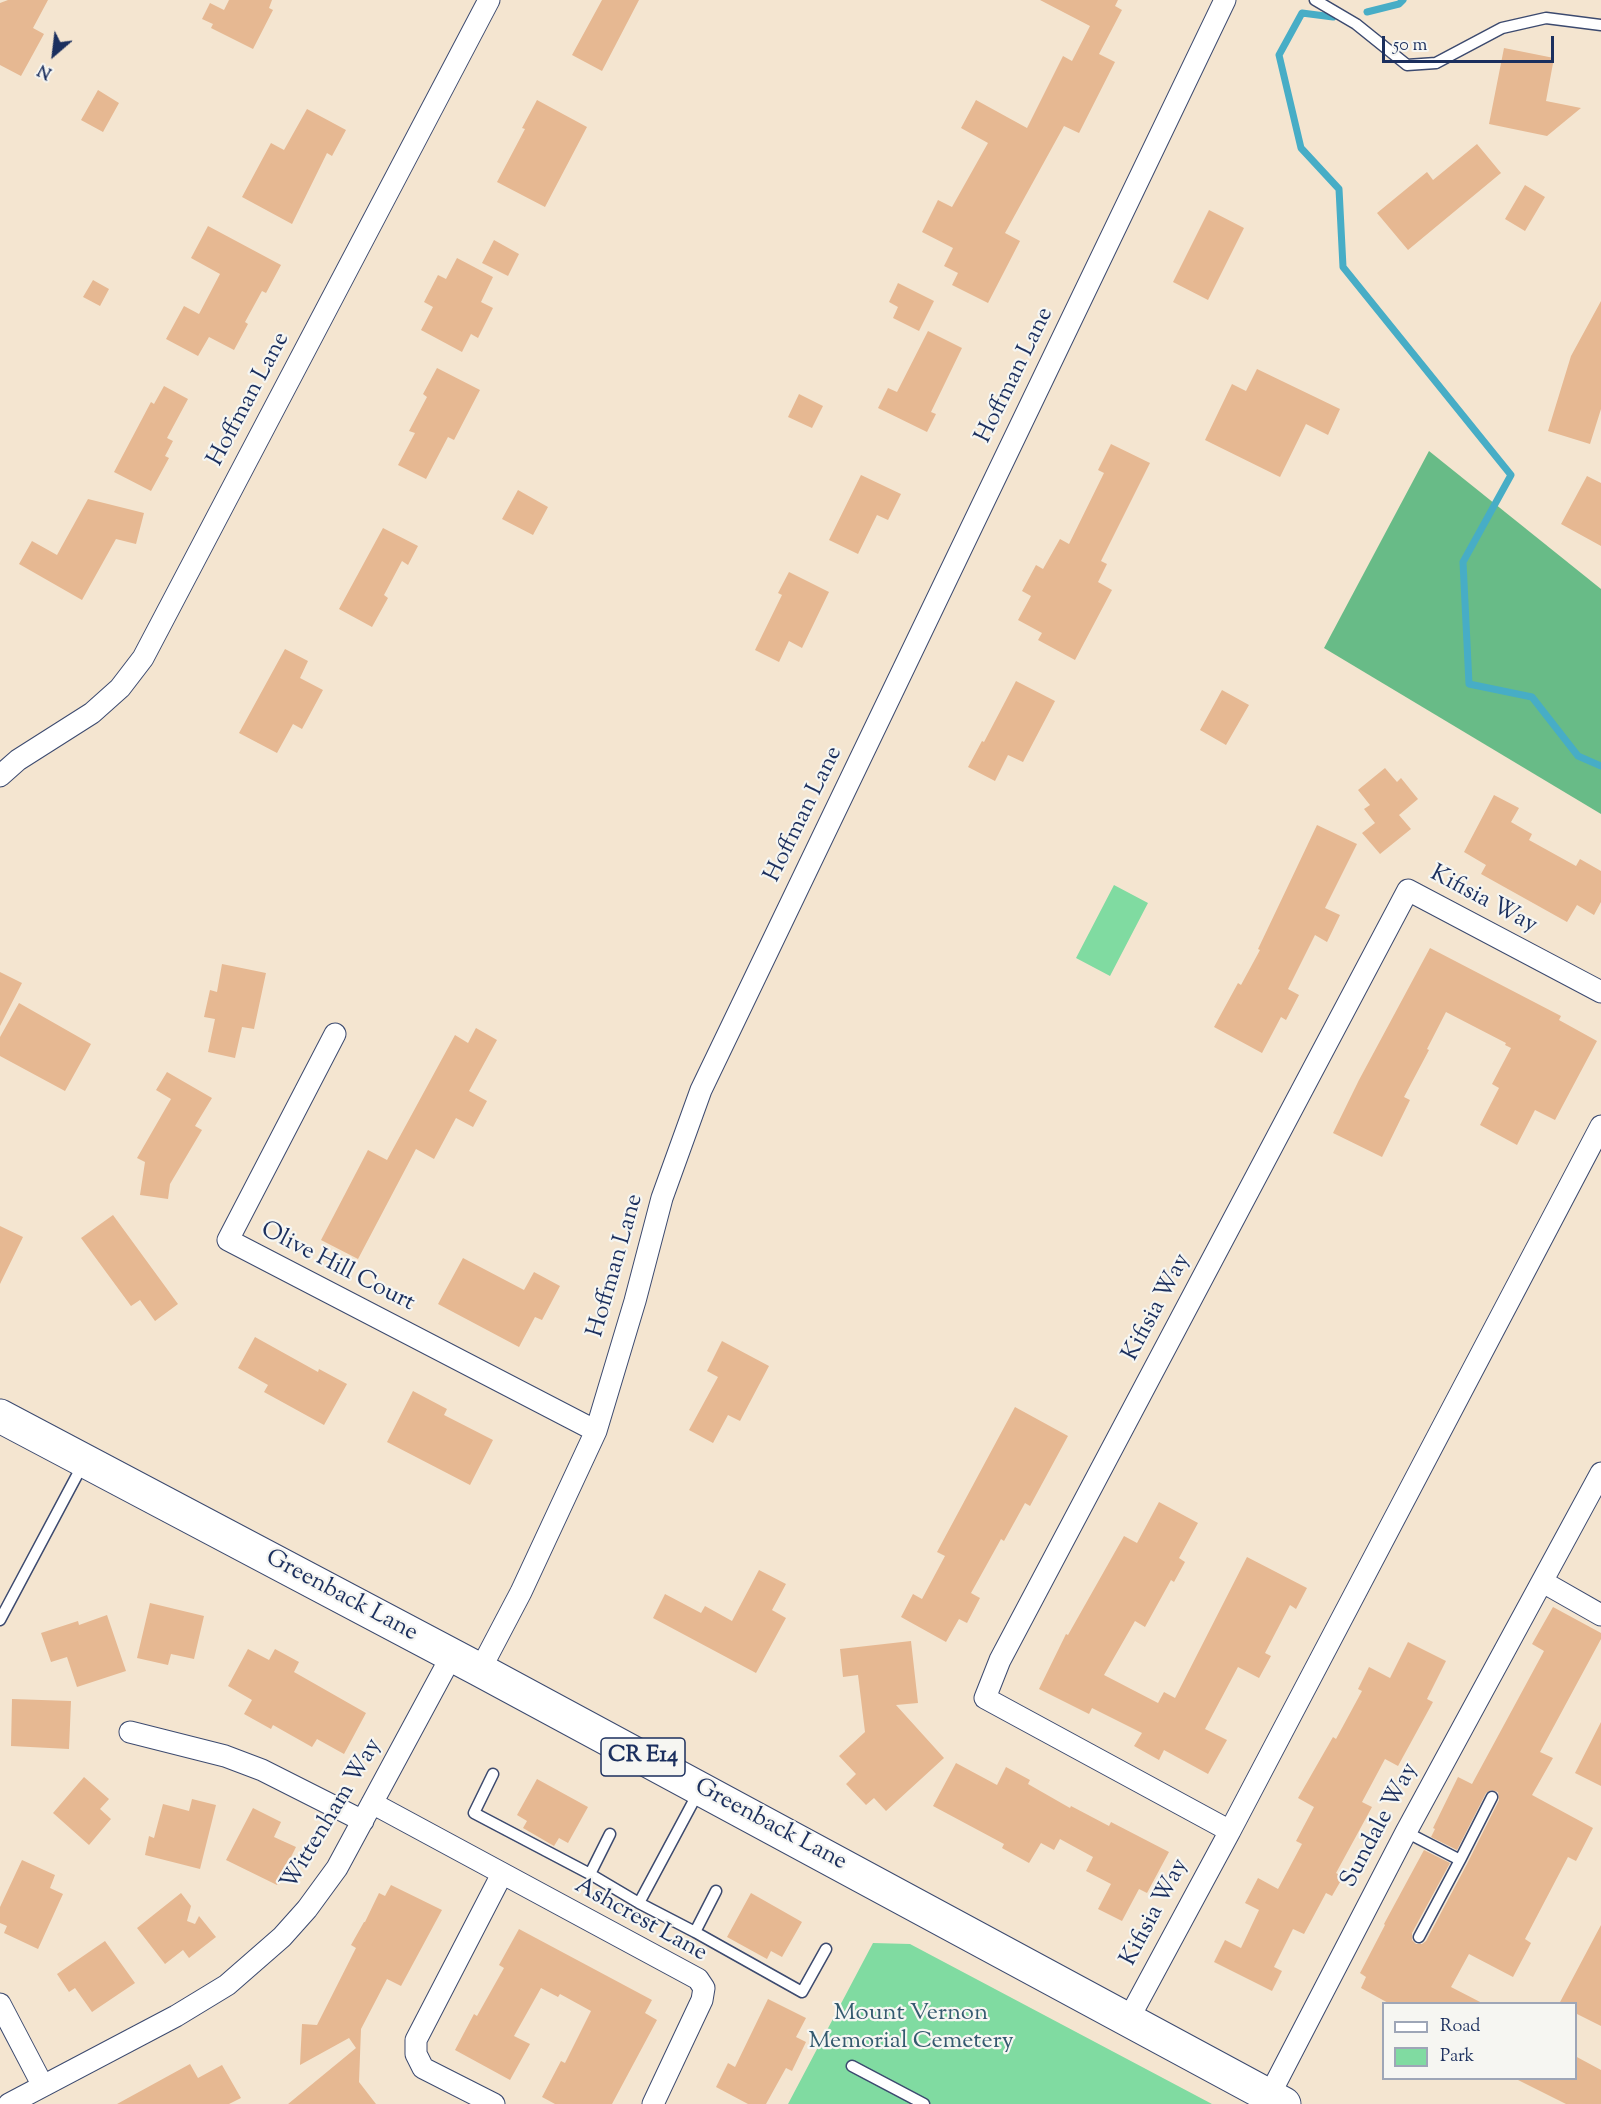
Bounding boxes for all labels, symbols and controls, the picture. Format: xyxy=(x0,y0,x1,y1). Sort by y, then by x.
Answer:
north arrow xyxy=(24,24,84,84)
scale bar xyxy=(1385,24,1558,62)
text: 50 m xyxy=(1393,33,1427,59)
text: N xyxy=(34,57,56,83)
street label: Hoffman Lane xyxy=(971,303,1061,449)
street label: Hoffman Lane xyxy=(203,328,297,472)
street label: Hoffman Lane xyxy=(760,742,850,888)
street label: Kifisia Way xyxy=(1424,861,1542,941)
street label: Hoffman Lane xyxy=(583,1191,651,1341)
street label: Olive Hill Court xyxy=(255,1217,419,1319)
street label: Kifisia Way xyxy=(1118,1249,1198,1367)
street label: Greenback Lane xyxy=(260,1545,422,1649)
street label: Wittenham Way xyxy=(276,1734,390,1896)
road number: CR E14 xyxy=(601,1738,685,1776)
street label: Sundale Way xyxy=(1336,1759,1426,1893)
street label: Greenback Lane xyxy=(689,1774,851,1878)
street label: Kifisia Way xyxy=(1116,1854,1196,1972)
street label: Ashcrest Lane xyxy=(569,1873,711,1969)
park label: Mount Vernon Memorial Cemetery xyxy=(808,2001,1014,2057)
legend xyxy=(1382,2002,1577,2080)
text: Road xyxy=(1440,2014,1480,2040)
text: Park xyxy=(1440,2044,1474,2070)

